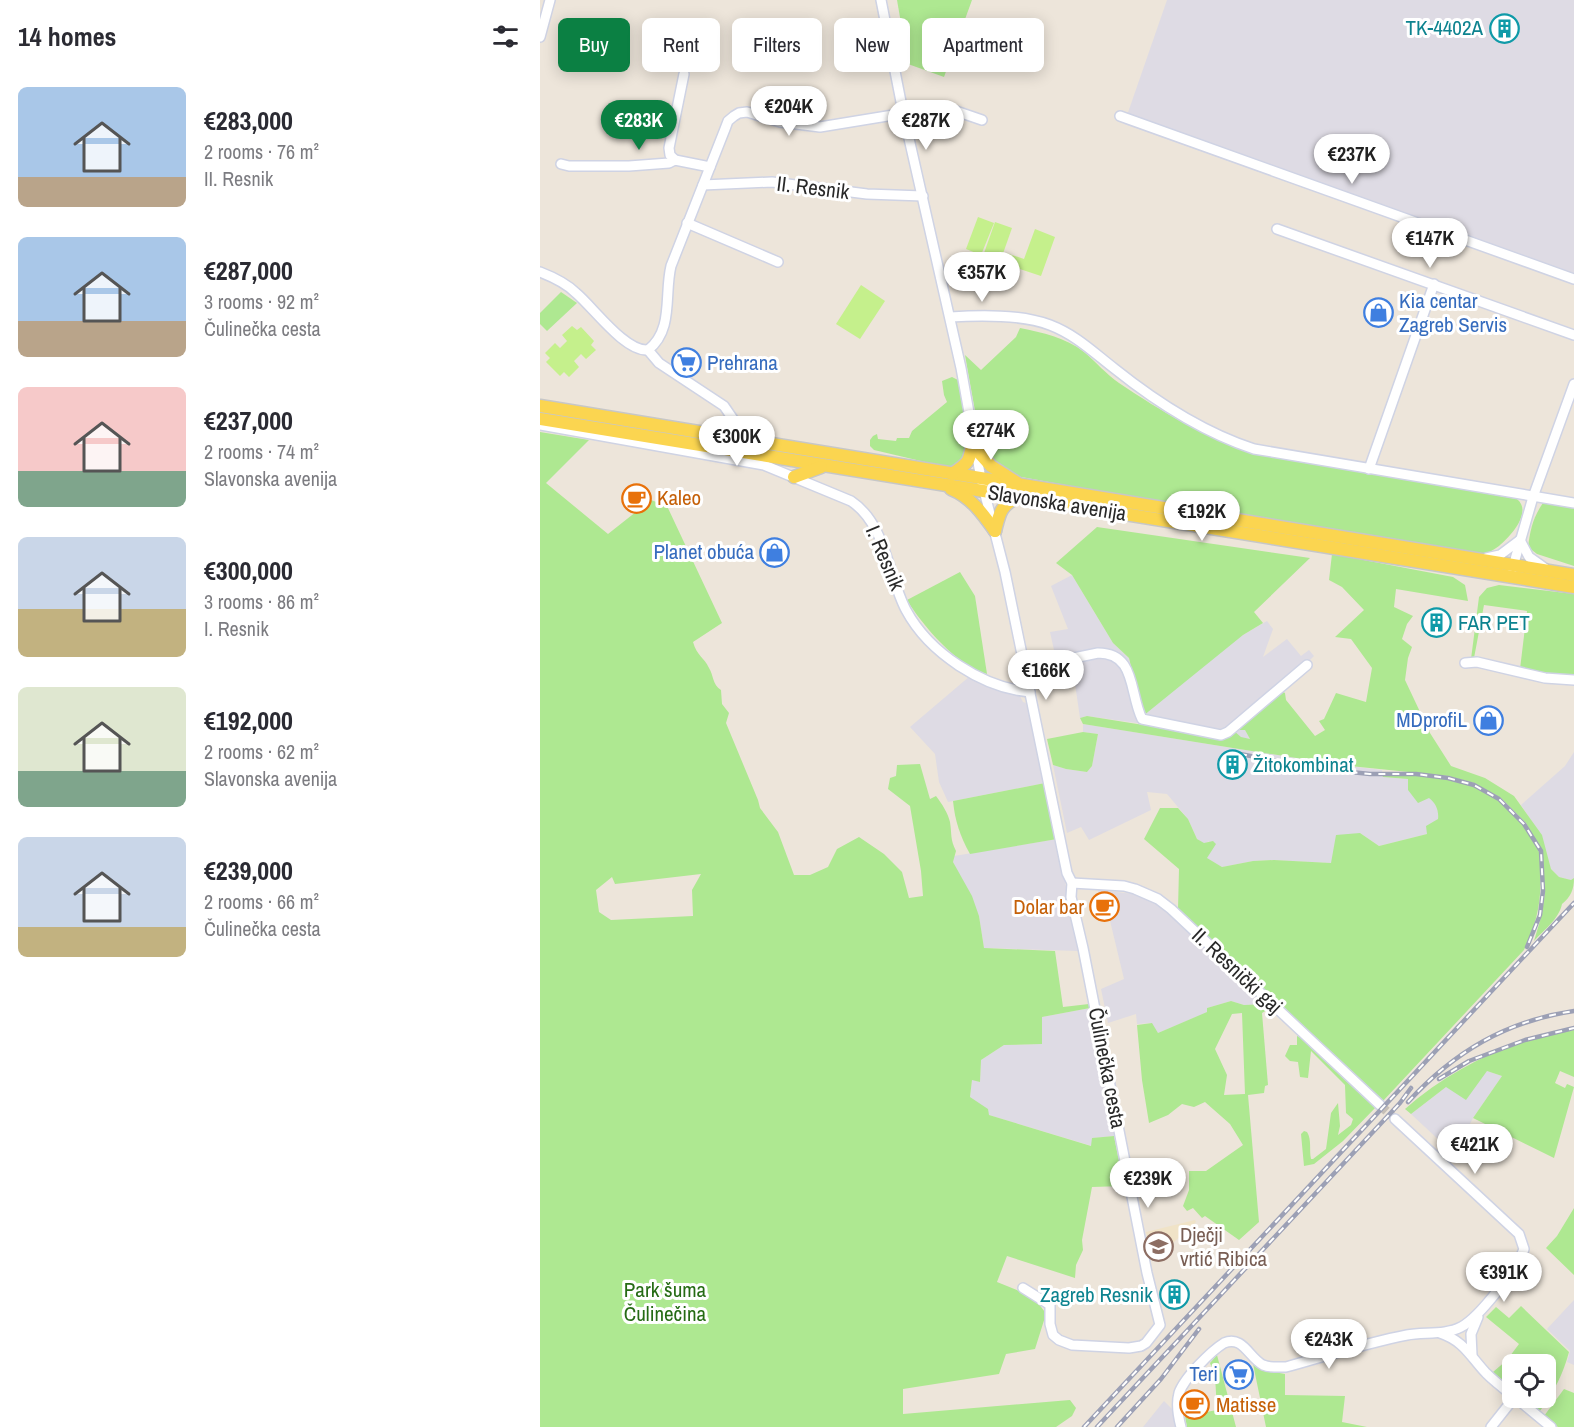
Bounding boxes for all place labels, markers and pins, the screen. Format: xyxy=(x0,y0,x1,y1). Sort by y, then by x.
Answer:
building icon: TK-4402A xyxy=(1488,12,1520,44)
place label: TK-4402A xyxy=(1405,13,1483,42)
pin: €204K xyxy=(747,86,831,137)
pin: €283K xyxy=(597,100,681,151)
pin: €287K xyxy=(884,100,968,151)
pin: €237K xyxy=(1310,134,1394,185)
pin: €147K xyxy=(1388,218,1472,269)
pin: €357K xyxy=(940,252,1024,303)
place label: Kia centar Zagreb Servis xyxy=(1399,286,1507,339)
shop icon: Kia centar Zagreb Servis xyxy=(1362,297,1394,329)
supermarket icon: Prehrana xyxy=(670,347,702,379)
place label: Prehrana xyxy=(707,348,778,377)
pin: €274K xyxy=(949,410,1033,461)
pin: €300K xyxy=(695,416,779,467)
cafe icon: Kaleo xyxy=(620,482,652,514)
place label: Kaleo xyxy=(657,483,701,512)
pin: €192K xyxy=(1160,491,1244,542)
shop icon: Planet obuća xyxy=(759,536,791,568)
place label: Planet obuća xyxy=(653,537,754,566)
building icon: FAR PET xyxy=(1421,607,1453,639)
place label: FAR PET xyxy=(1458,608,1530,637)
pin: €166K xyxy=(1004,650,1088,701)
shop icon: MDprofiL xyxy=(1472,704,1504,736)
place label: MDprofiL xyxy=(1396,705,1467,734)
building icon: Žitokombinat xyxy=(1216,749,1248,781)
place label: Žitokombinat xyxy=(1253,750,1354,779)
cafe icon: Dolar bar xyxy=(1089,891,1121,923)
place label: Dolar bar xyxy=(1013,892,1084,921)
pin: €421K xyxy=(1433,1124,1517,1175)
pin: €239K xyxy=(1106,1158,1190,1209)
place label: Dječji vrtić Ribica xyxy=(1180,1220,1268,1273)
school or university icon: Dječji vrtić Ribica xyxy=(1143,1231,1175,1263)
pin: €391K xyxy=(1462,1252,1546,1303)
building icon: Zagreb Resnik xyxy=(1158,1279,1190,1311)
place label: Zagreb Resnik xyxy=(1040,1280,1153,1309)
pin: €243K xyxy=(1287,1319,1371,1370)
supermarket icon: Teri xyxy=(1223,1358,1255,1390)
place label: Teri xyxy=(1189,1359,1218,1388)
cafe icon: Matisse xyxy=(1179,1389,1211,1421)
place label: Matisse xyxy=(1216,1390,1276,1419)

